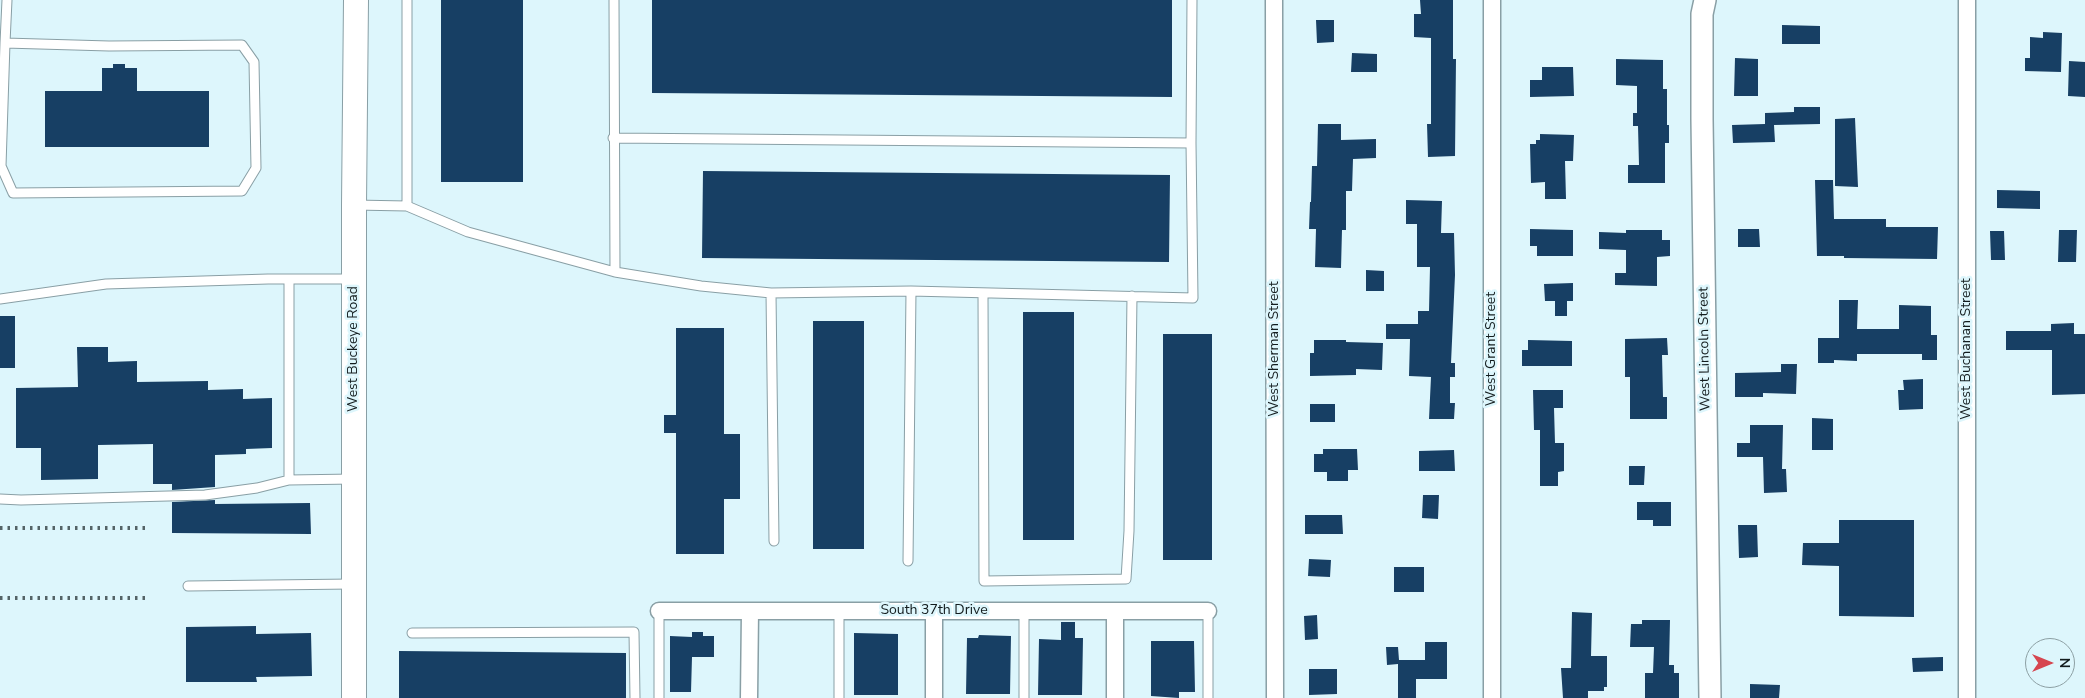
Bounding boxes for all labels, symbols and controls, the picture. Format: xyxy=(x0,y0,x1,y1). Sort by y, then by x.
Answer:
street label: West Buchanan Street xyxy=(1959,278,1975,420)
street label: West Sherman Street xyxy=(1267,281,1283,417)
street label: West Buckeye Road xyxy=(346,286,362,412)
street label: West Lincoln Street xyxy=(1696,287,1714,411)
street label: West Grant Street xyxy=(1484,292,1500,406)
street label: South 37th Drive xyxy=(880,603,988,619)
north arrow xyxy=(2025,638,2075,688)
text: N xyxy=(2055,658,2074,668)

